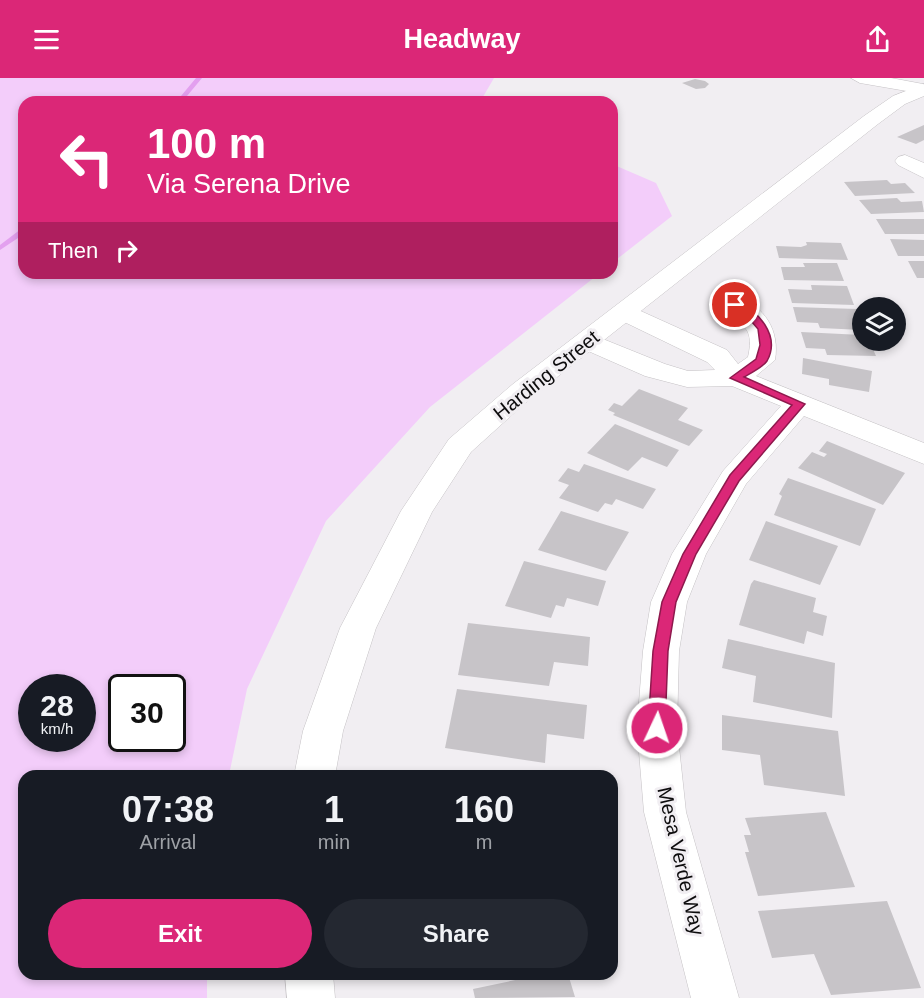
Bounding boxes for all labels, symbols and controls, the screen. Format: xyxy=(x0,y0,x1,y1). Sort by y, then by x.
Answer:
icon: menu xyxy=(30,23,63,56)
icon: share xyxy=(861,23,894,56)
text: Headway xyxy=(403,24,521,54)
icon: left xyxy=(48,120,126,198)
text: 100 m xyxy=(147,120,266,167)
text: Via Serena Drive xyxy=(147,169,351,199)
icon: right xyxy=(110,234,143,267)
text: Then xyxy=(48,238,98,263)
pin xyxy=(709,279,760,330)
icon: arrive xyxy=(718,288,751,321)
map controls xyxy=(852,297,906,351)
button: layers xyxy=(852,297,906,351)
street label: Harding Street xyxy=(489,326,603,424)
speed limit sign: 30 xyxy=(108,674,186,752)
text: 28 xyxy=(40,689,74,722)
position arrow xyxy=(625,696,689,760)
text: km/h xyxy=(41,720,73,737)
street label: Mesa Verde Way xyxy=(653,785,709,937)
text: 07:38 xyxy=(122,789,214,830)
text: 1 xyxy=(324,789,344,830)
text: 160 xyxy=(454,789,514,830)
text: Arrival xyxy=(140,831,196,853)
text: min xyxy=(318,831,350,853)
text: m xyxy=(476,831,492,853)
button: Exit xyxy=(48,899,312,968)
button: Share xyxy=(324,899,588,968)

